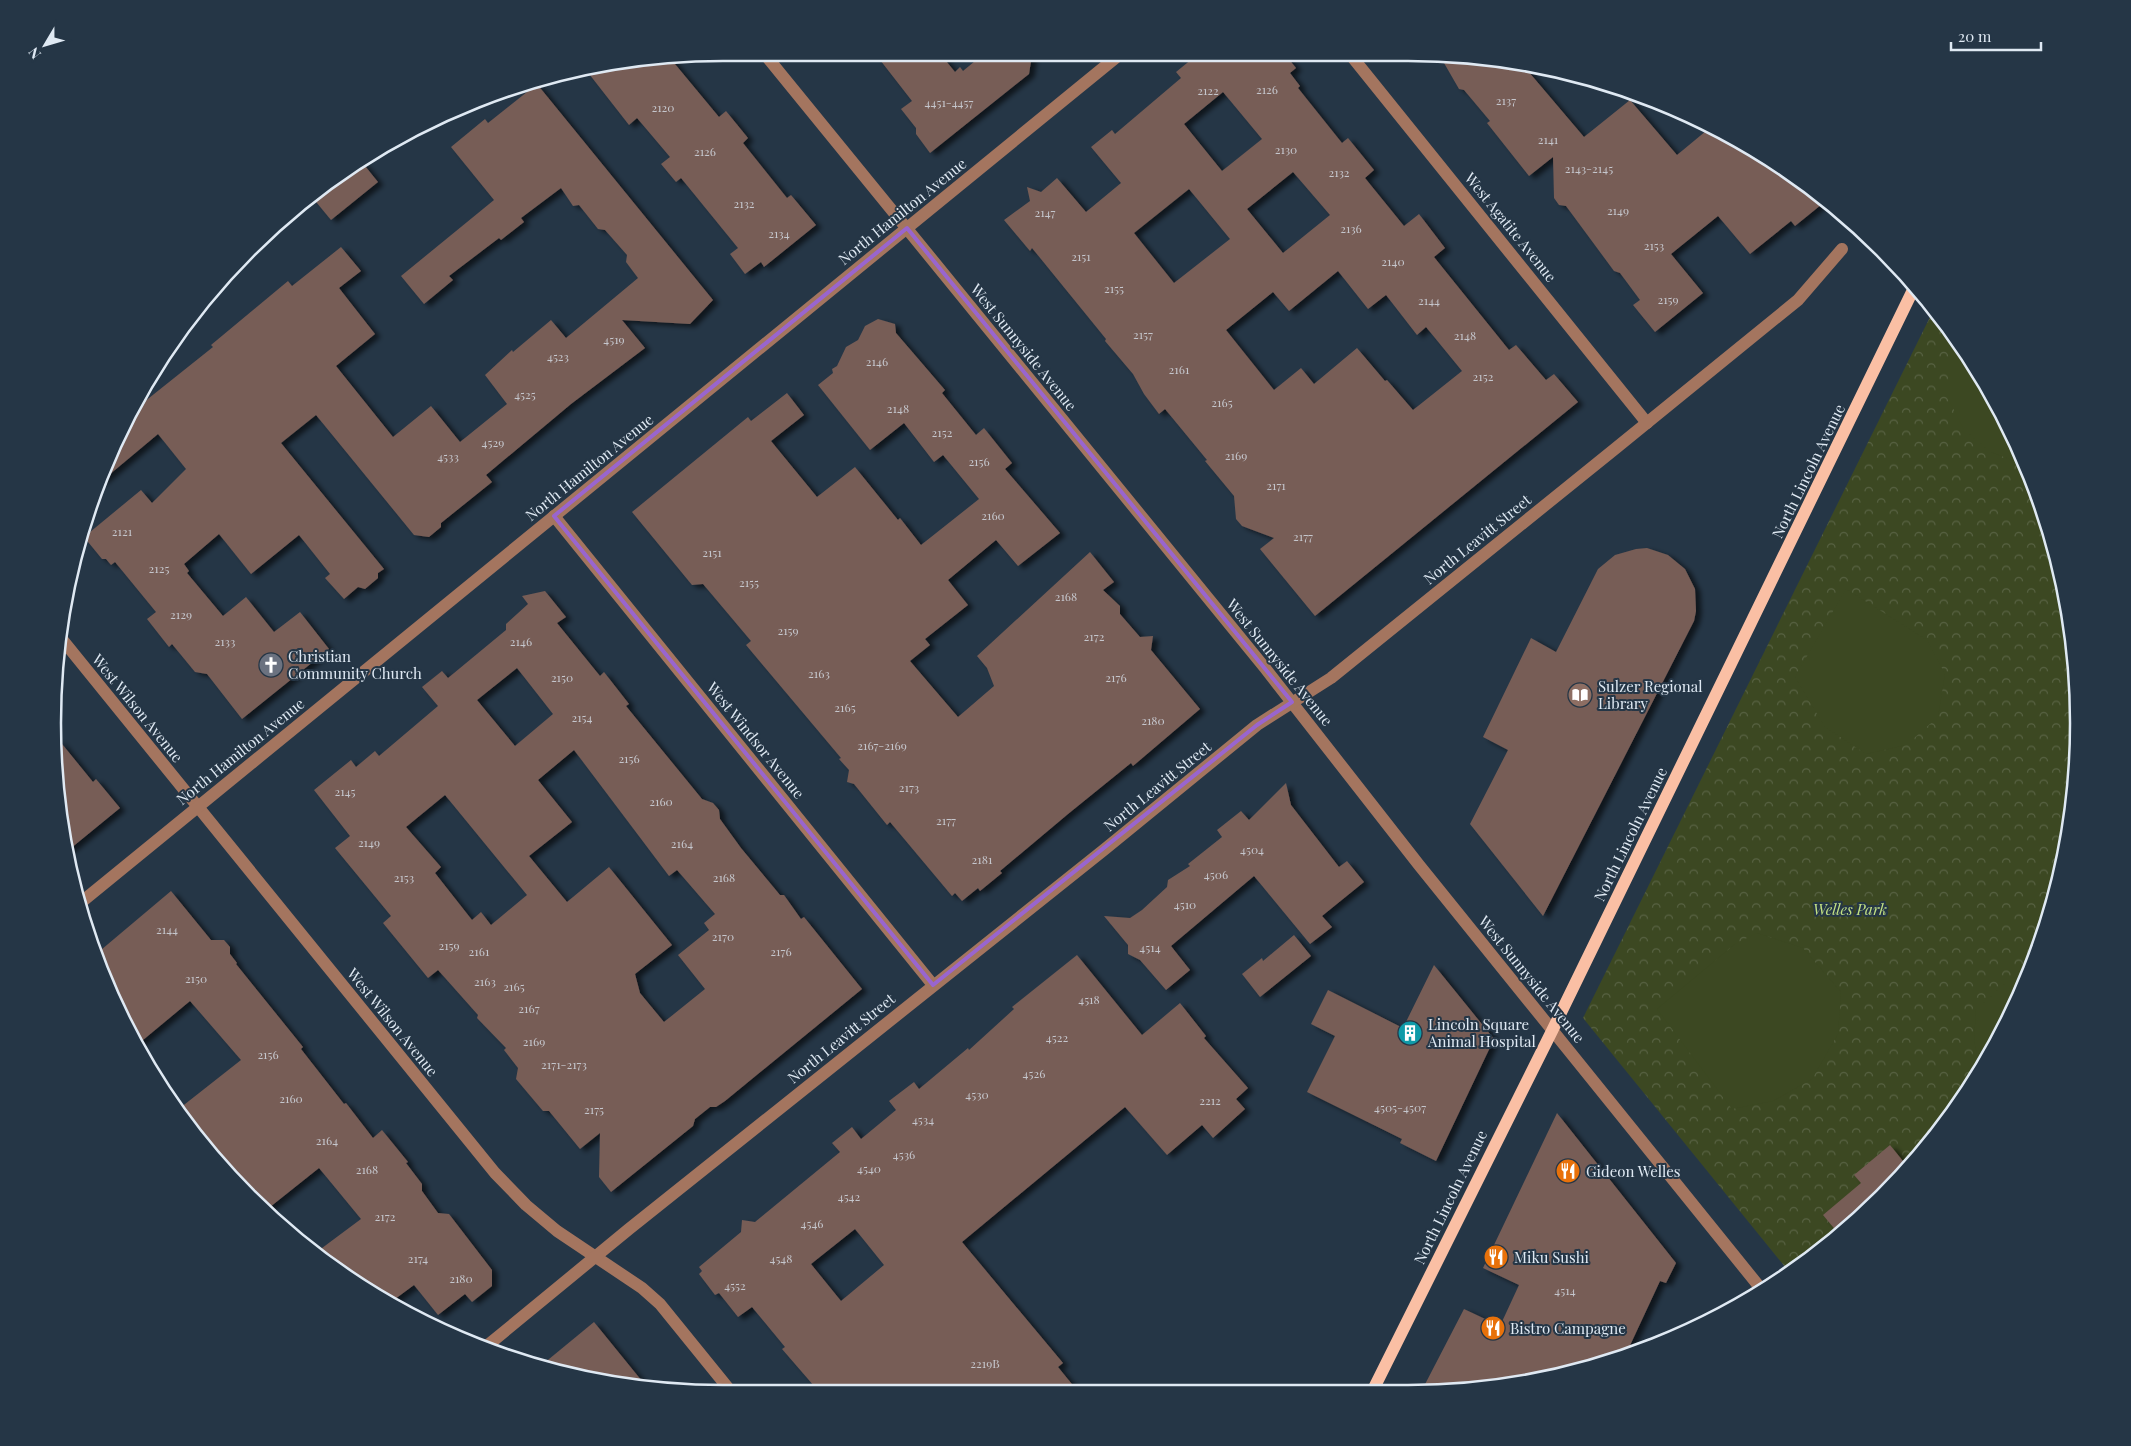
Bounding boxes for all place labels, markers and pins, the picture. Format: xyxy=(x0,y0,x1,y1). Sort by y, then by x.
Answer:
place label: Christian Community Church xyxy=(288,646,422,683)
church icon: Christian Community Church xyxy=(258,652,284,678)
place label: Sulzer Regional Library xyxy=(1598,676,1703,713)
library icon: Sulzer Regional Library xyxy=(1567,682,1593,708)
place label: Lincoln Square Animal Hospital xyxy=(1427,1014,1536,1051)
building icon: Lincoln Square Animal Hospital xyxy=(1397,1020,1423,1046)
restaurant icon: Gideon Welles xyxy=(1555,1158,1581,1184)
place label: Gideon Welles xyxy=(1586,1161,1681,1181)
restaurant icon: Miku Sushi xyxy=(1483,1244,1509,1270)
place label: Miku Sushi xyxy=(1514,1247,1590,1267)
restaurant icon: Bistro Campagne xyxy=(1480,1315,1506,1341)
place label: Bistro Campagne xyxy=(1510,1318,1626,1338)

